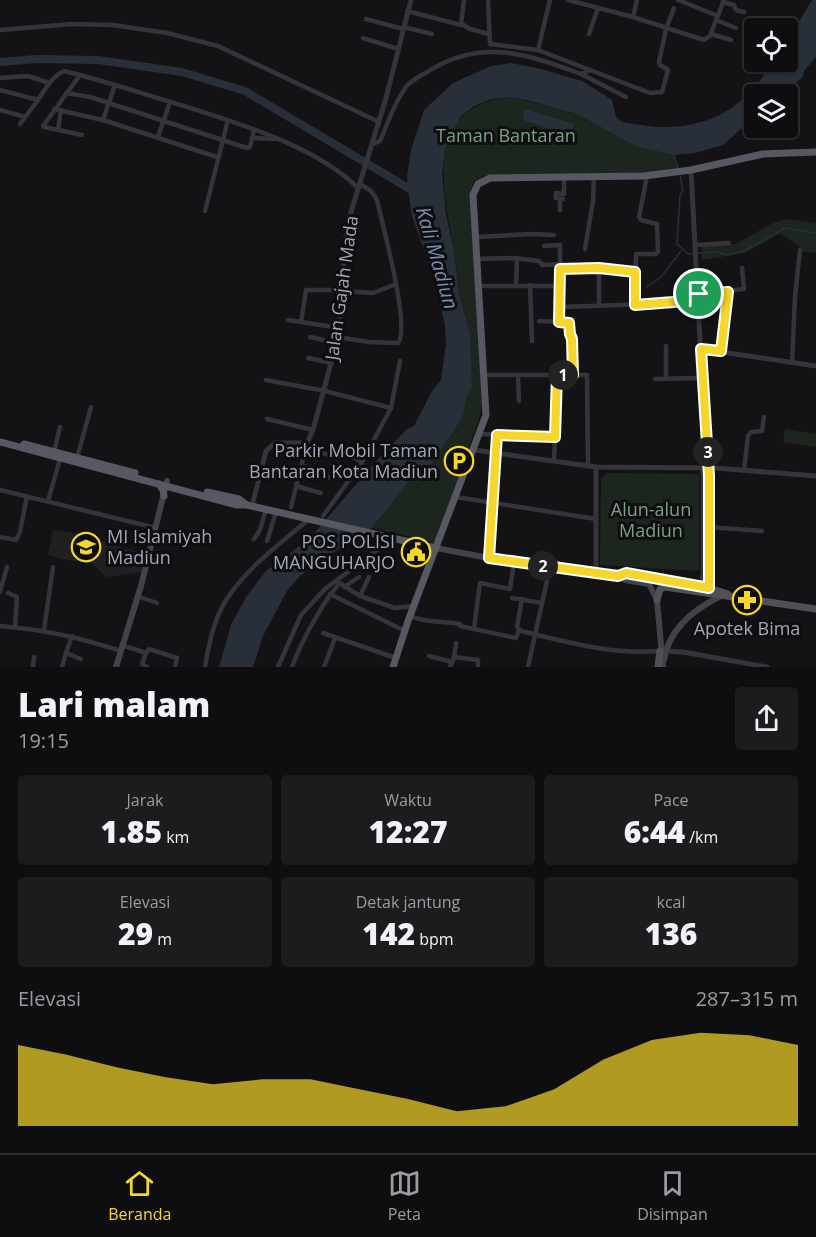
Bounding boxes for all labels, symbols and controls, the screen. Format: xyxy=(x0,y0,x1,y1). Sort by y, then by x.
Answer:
map controls xyxy=(744,18,798,138)
button: locate xyxy=(744,18,798,72)
button: layers xyxy=(744,84,798,138)
park label: Taman Bantaran xyxy=(436,123,576,147)
water label: Kali Madiun xyxy=(410,203,465,312)
street label: Jalan Gajah Mada xyxy=(319,214,363,364)
pin xyxy=(673,268,724,319)
icon: arrive xyxy=(682,277,715,310)
pin: 1 xyxy=(548,360,578,390)
text: 1 xyxy=(558,364,568,386)
pin: 3 xyxy=(693,437,723,467)
place label: Parkir Mobil Taman Bantaran Kota Madiun xyxy=(249,438,438,483)
text: 3 xyxy=(703,441,713,463)
parking icon: Parkir Mobil Taman Bantaran Kota Madiun xyxy=(443,445,475,477)
park label: Alun-alun Madiun xyxy=(611,497,691,542)
place label: MI Islamiyah Madiun xyxy=(107,524,212,569)
place label: POS POLISI MANGUHARJO xyxy=(273,529,395,574)
school or university icon: MI Islamiyah Madiun xyxy=(70,531,102,563)
public building icon: POS POLISI MANGUHARJO xyxy=(400,536,432,568)
pin: 2 xyxy=(528,551,558,581)
text: 2 xyxy=(538,555,548,577)
pharmacy icon: Apotek Bima xyxy=(731,584,763,616)
place label: Apotek Bima xyxy=(694,616,800,640)
text: Lari malam xyxy=(18,682,210,727)
button: share xyxy=(735,687,798,750)
text: 19:15 xyxy=(18,727,69,754)
text: Jarak xyxy=(126,789,164,811)
text: Waktu xyxy=(384,789,432,811)
text: Pace xyxy=(653,789,689,811)
text: 1.85 xyxy=(101,811,162,852)
text: 12:27 xyxy=(369,811,447,852)
text: 6:44 xyxy=(624,811,685,852)
text: km xyxy=(162,826,189,848)
text: /km xyxy=(685,826,718,848)
text: Elevasi xyxy=(120,891,170,913)
text: Detak jantung xyxy=(356,891,460,913)
text: kcal xyxy=(657,891,686,913)
text: 29 xyxy=(118,913,153,954)
text: 142 xyxy=(362,913,415,954)
text: 136 xyxy=(645,913,697,954)
text: m xyxy=(153,928,172,950)
text: bpm xyxy=(415,928,454,950)
text: Elevasi xyxy=(18,985,81,1012)
text: 287–315 m xyxy=(696,985,798,1012)
tab: Beranda xyxy=(108,1167,171,1225)
tab: Peta xyxy=(388,1167,421,1225)
tab: Disimpan xyxy=(637,1167,708,1225)

